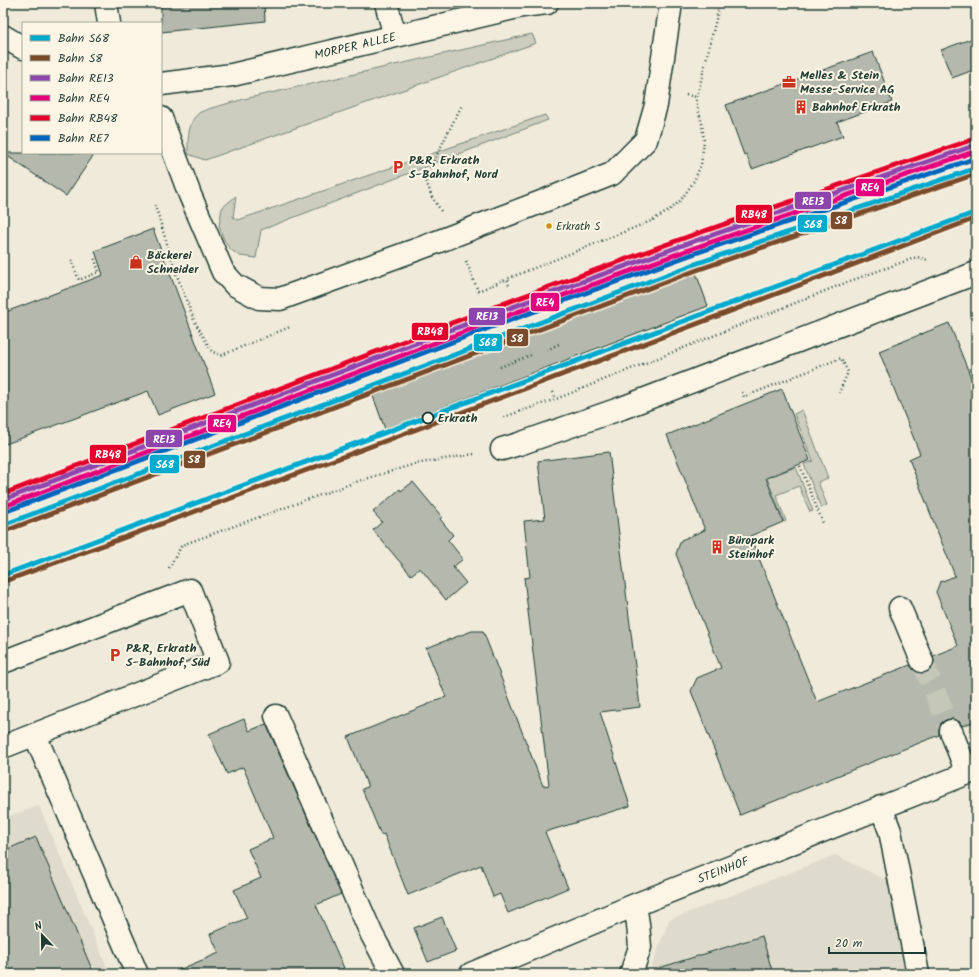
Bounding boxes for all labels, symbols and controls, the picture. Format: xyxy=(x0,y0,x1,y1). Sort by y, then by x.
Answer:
legend xyxy=(22,22,162,154)
street label: MORPER ALLEE xyxy=(312,28,399,65)
text: Bahn S68 xyxy=(58,29,110,48)
text: Bahn S8 xyxy=(58,49,103,68)
place label: Melles & Stein Messe-Service AG xyxy=(800,66,894,99)
text: Bahn RE13 xyxy=(58,69,114,88)
office icon: Melles & Stein Messe-Service AG xyxy=(781,74,797,90)
text: Bahn RE4 xyxy=(58,89,110,108)
place label: Bahnhof Erkrath xyxy=(812,98,901,117)
building icon: Bahnhof Erkrath xyxy=(793,99,809,115)
text: Bahn RB48 xyxy=(58,109,118,128)
text: Bahn RE7 xyxy=(58,129,109,148)
place label: P&R, Erkrath S-Bahnhof, Nord xyxy=(409,151,499,184)
parking icon: P&R, Erkrath S-Bahnhof, Nord xyxy=(390,159,406,175)
line badge: RE4 xyxy=(855,178,885,197)
text: RE4 xyxy=(861,179,879,197)
line badge: RE13 xyxy=(794,191,832,210)
text: RE13 xyxy=(802,193,824,211)
line badge: RB48 xyxy=(735,204,773,224)
text: RB48 xyxy=(741,206,767,224)
line badge: S8 xyxy=(830,211,853,230)
text: S8 xyxy=(835,212,848,230)
line badge: S68 xyxy=(797,214,828,233)
text: S68 xyxy=(804,216,823,234)
place label: Erkrath S xyxy=(556,218,601,236)
marker: Erkrath S xyxy=(544,221,554,231)
place label: Bäckerei Schneider xyxy=(147,246,199,279)
shop icon: Bäckerei Schneider xyxy=(128,254,144,270)
line badge: RE4 xyxy=(530,292,560,312)
text: RE4 xyxy=(536,294,554,312)
line badge: RE13 xyxy=(468,307,506,326)
text: RE13 xyxy=(476,308,498,326)
line badge: RB48 xyxy=(411,322,449,341)
text: RB48 xyxy=(417,323,443,341)
line badge: S8 xyxy=(506,328,529,347)
text: S8 xyxy=(511,330,524,348)
line badge: S68 xyxy=(473,333,503,352)
text: S68 xyxy=(479,334,498,352)
place label: Erkrath xyxy=(438,409,478,428)
marker: Erkrath xyxy=(421,411,435,425)
line badge: RE4 xyxy=(207,414,237,433)
text: RE4 xyxy=(213,415,231,433)
line badge: RE13 xyxy=(145,429,183,448)
text: RE13 xyxy=(153,431,175,449)
line badge: RB48 xyxy=(89,444,127,464)
text: RB48 xyxy=(95,446,121,464)
line badge: S8 xyxy=(183,450,206,469)
text: S8 xyxy=(188,451,201,469)
line badge: S68 xyxy=(149,454,180,474)
text: S68 xyxy=(156,456,175,474)
place label: Büropark Steinhof xyxy=(728,531,775,564)
building icon: Büropark Steinhof xyxy=(709,539,725,555)
place label: P&R, Erkrath S-Bahnhof, Süd xyxy=(126,639,211,672)
parking icon: P&R, Erkrath S-Bahnhof, Süd xyxy=(107,647,123,663)
street label: STEINHOF xyxy=(695,851,753,889)
north arrow xyxy=(22,915,62,955)
text: N xyxy=(32,917,45,936)
scale bar xyxy=(829,929,925,955)
text: 20 m xyxy=(835,934,863,953)

